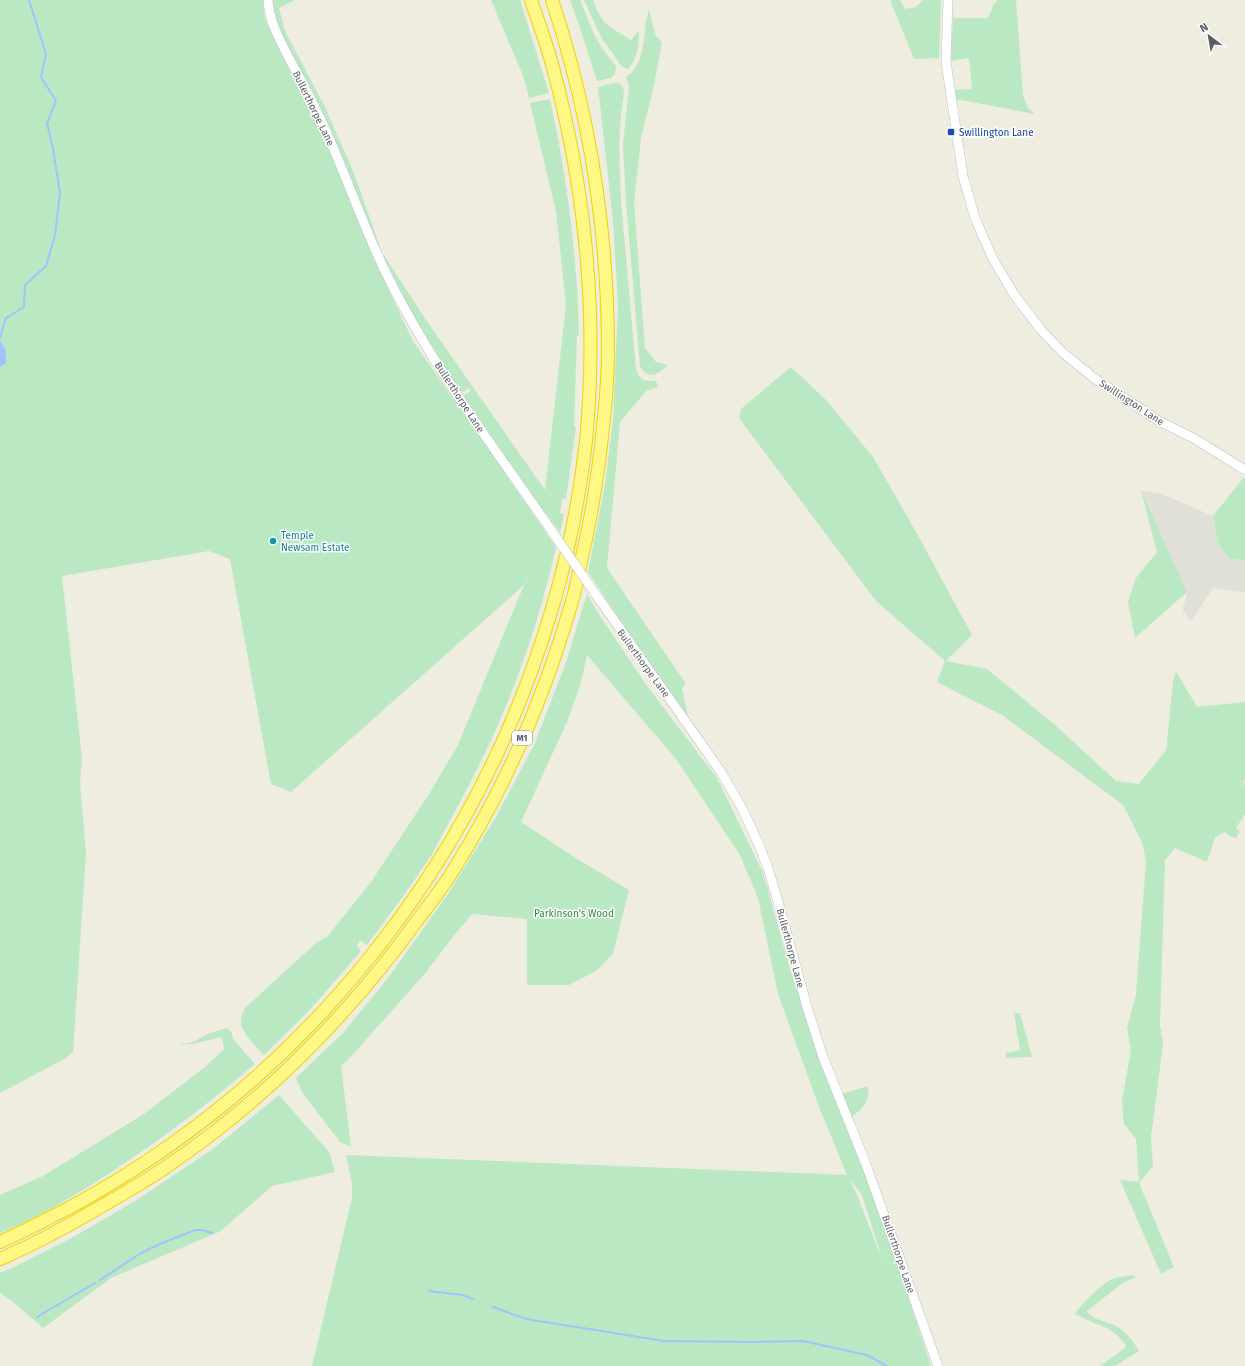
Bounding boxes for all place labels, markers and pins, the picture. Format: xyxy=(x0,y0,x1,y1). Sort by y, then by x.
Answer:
marker: Swillington Lane xyxy=(946,127,956,137)
place label: Swillington Lane xyxy=(959,127,1034,139)
place label: Temple Newsam Estate xyxy=(281,530,350,554)
marker: Temple Newsam Estate xyxy=(268,536,278,546)

